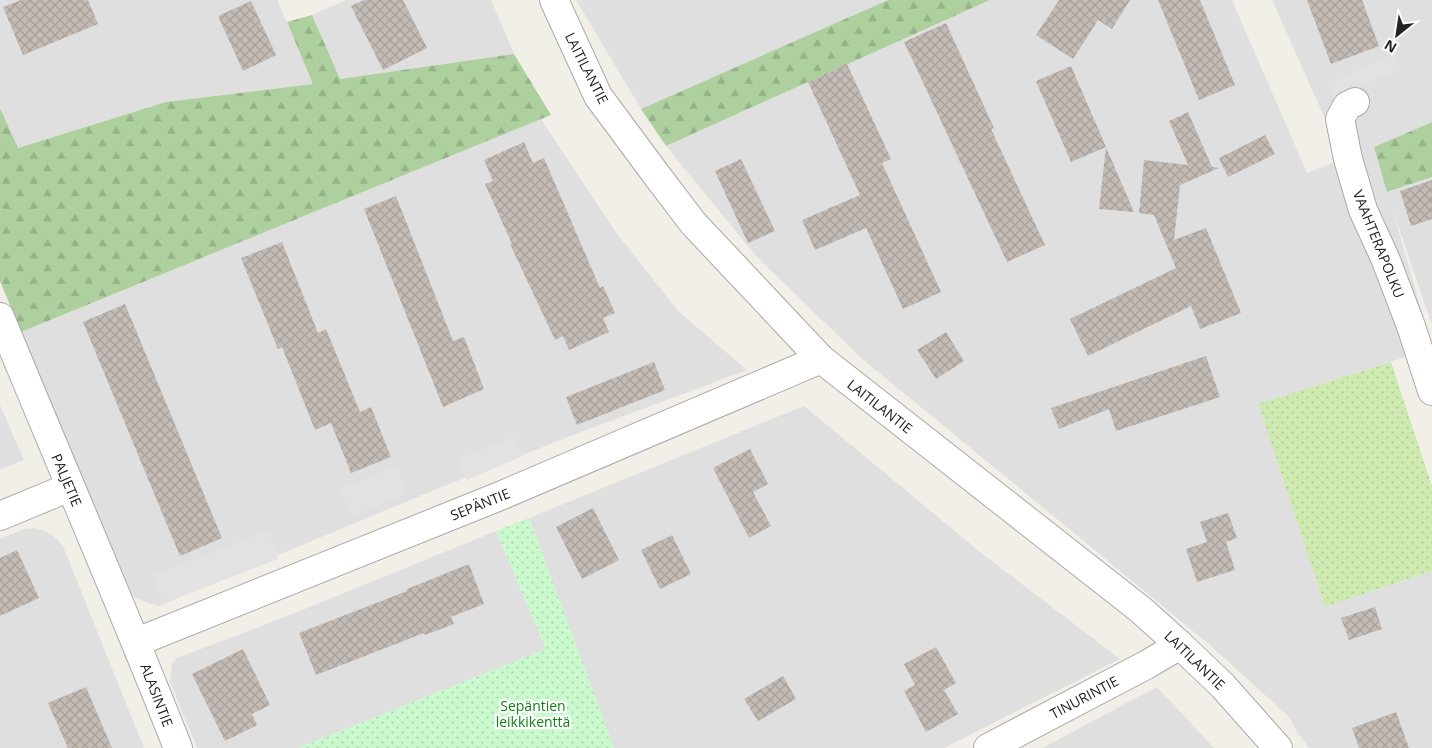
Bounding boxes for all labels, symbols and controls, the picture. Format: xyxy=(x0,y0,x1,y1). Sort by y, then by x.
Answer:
north arrow xyxy=(1372,10,1422,60)
street label: LAITILANTIE xyxy=(561,29,613,107)
text: N xyxy=(1381,36,1400,58)
street label: VAAHTERAPOLKU xyxy=(1349,187,1409,301)
street label: LAITILANTIE xyxy=(843,375,917,437)
street label: PALJETIE xyxy=(47,451,87,509)
street label: SEPÄNTIE xyxy=(447,483,513,525)
street label: LAITILANTIE xyxy=(1160,626,1230,694)
street label: ALASINTIE xyxy=(136,661,178,729)
street label: TINURINTIE xyxy=(1046,671,1122,723)
park label: Sepäntien leikkikenttä xyxy=(496,696,570,731)

